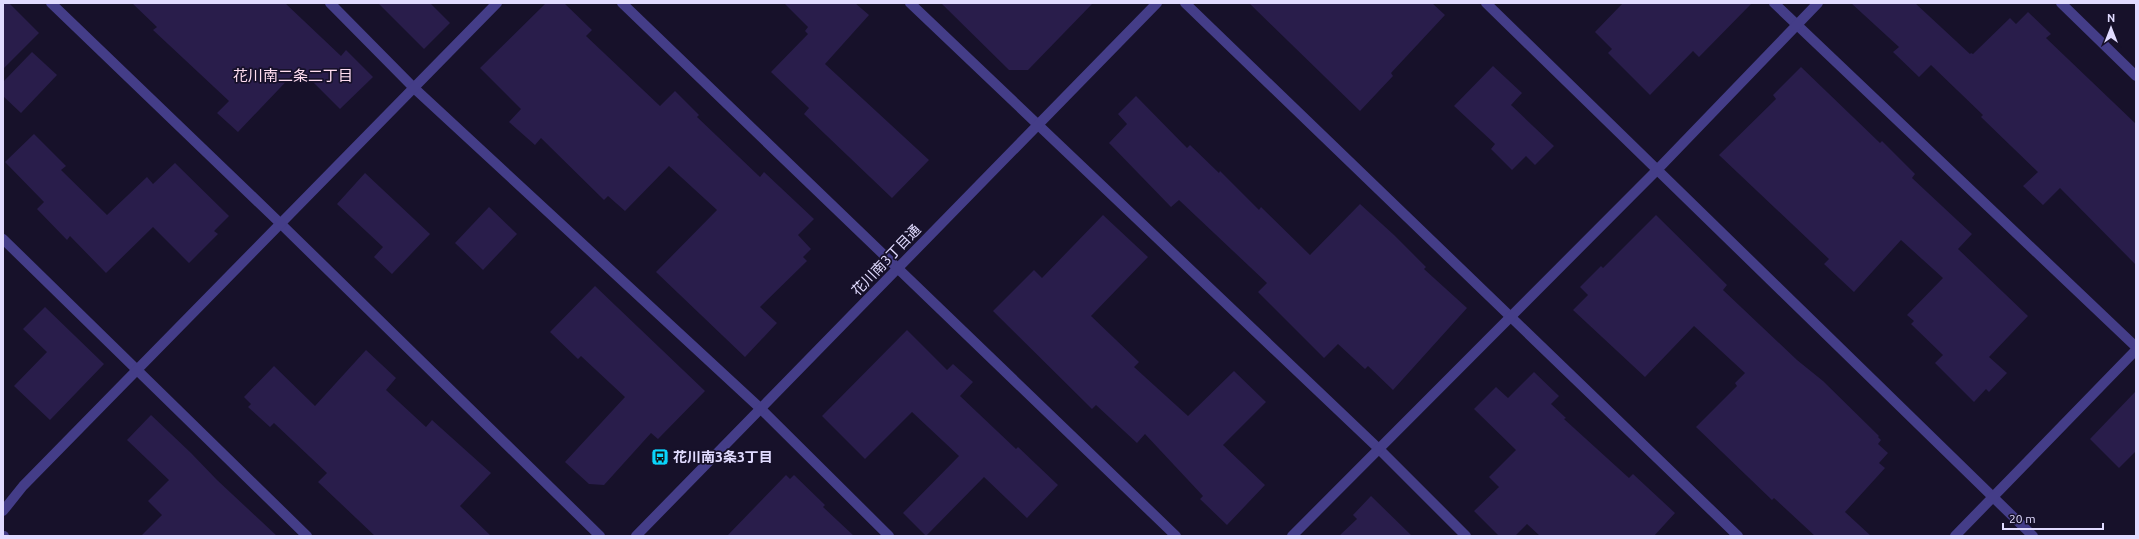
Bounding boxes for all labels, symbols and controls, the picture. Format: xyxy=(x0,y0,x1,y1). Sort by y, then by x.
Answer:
north arrow xyxy=(2091,8,2131,48)
text: N xyxy=(2107,12,2115,24)
district label: 花川南二条二丁目 xyxy=(233,67,353,84)
street label: 花川南3丁目通 xyxy=(848,221,924,299)
bus stop icon: 花川南3条3丁目 xyxy=(650,447,670,467)
place label: 花川南3条3丁目 xyxy=(673,449,773,465)
scale bar xyxy=(2003,505,2103,531)
text: 20 m xyxy=(2009,512,2036,525)

